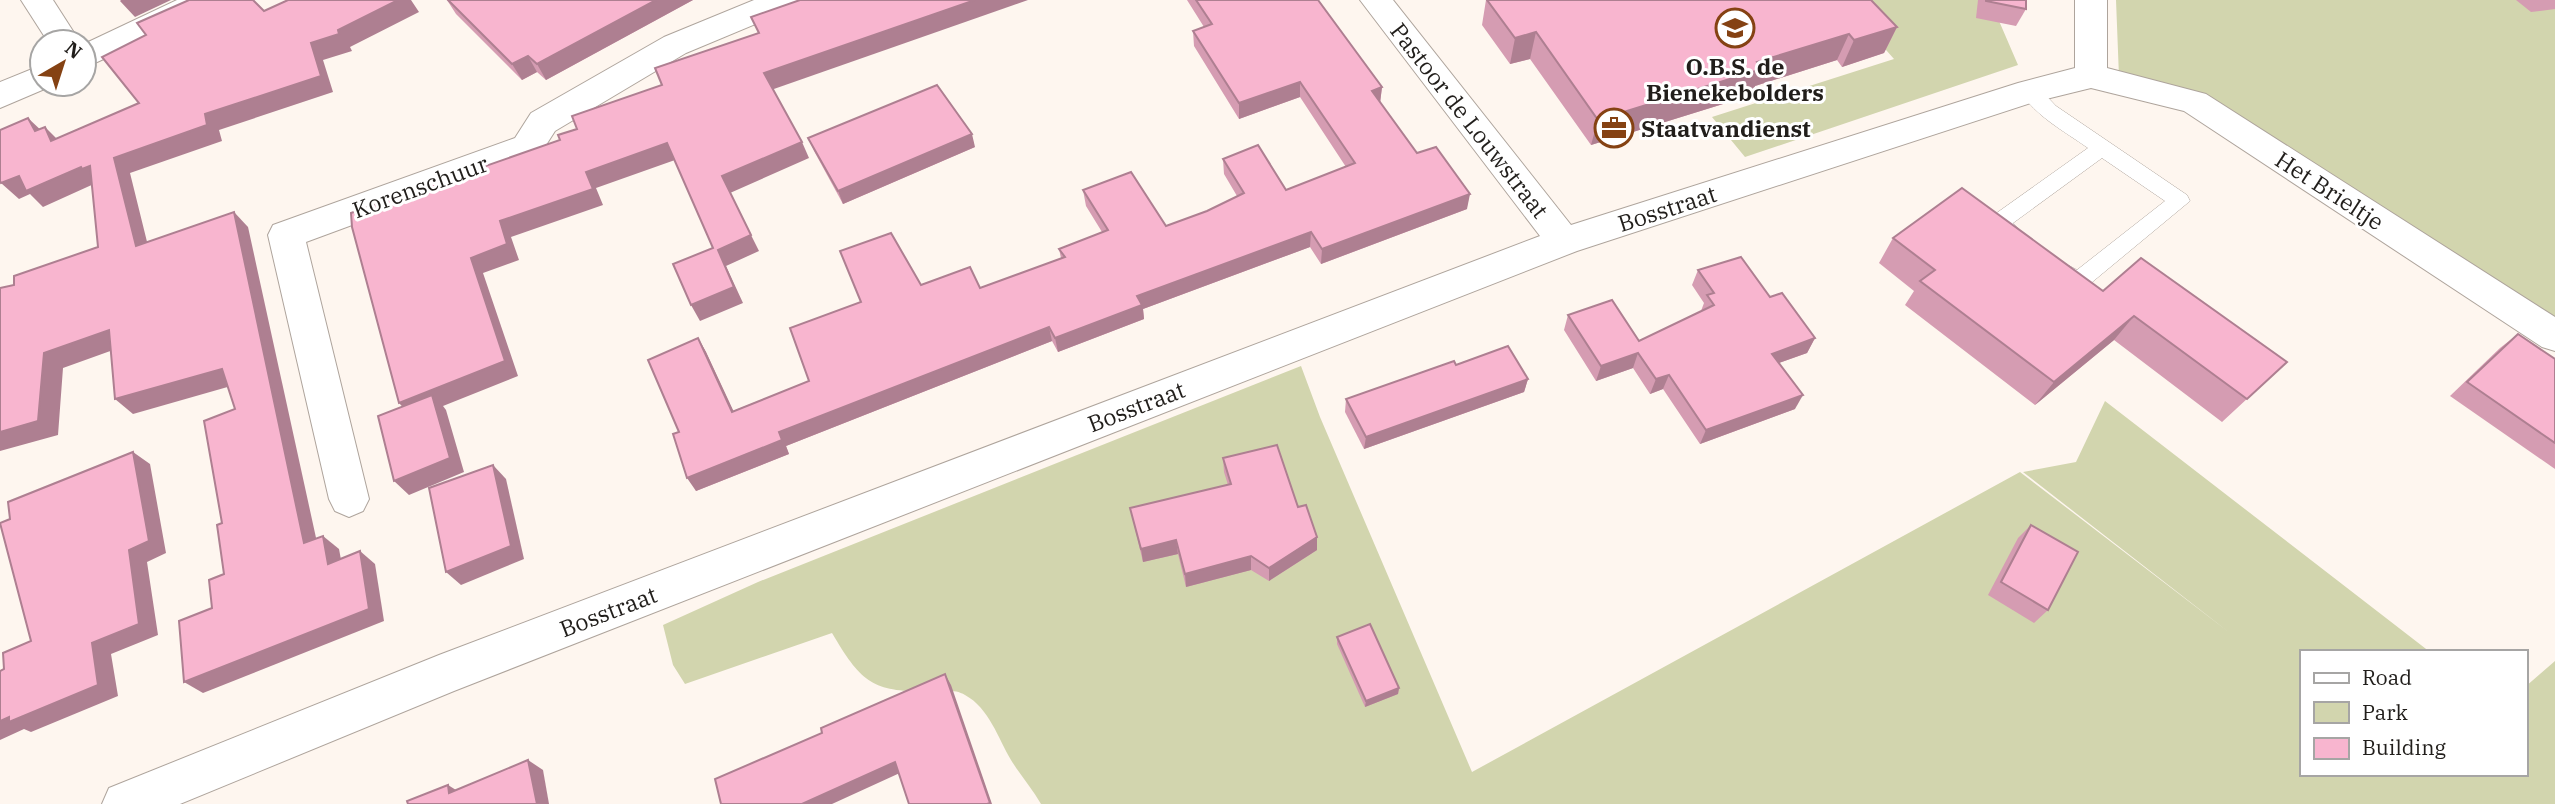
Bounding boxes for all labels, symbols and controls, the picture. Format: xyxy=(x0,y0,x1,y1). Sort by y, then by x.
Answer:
school or university icon: O.B.S. de Bienekebolders xyxy=(1714,7,1756,49)
street label: Pastoor de Louwstraat xyxy=(1384,16,1556,224)
north arrow xyxy=(28,28,98,98)
text: N xyxy=(60,36,87,64)
place label: O.B.S. de Bienekebolders xyxy=(1646,51,1824,107)
office icon: Staatvandienst xyxy=(1593,107,1635,149)
place label: Staatvandienst xyxy=(1641,113,1811,143)
street label: Het Brieltje xyxy=(2270,144,2390,236)
street label: Korenschuur xyxy=(348,148,492,224)
street label: Bosstraat xyxy=(1614,178,1720,238)
street label: Bosstraat xyxy=(1083,374,1189,438)
street label: Bosstraat xyxy=(555,579,661,643)
legend xyxy=(2300,650,2527,776)
text: Road xyxy=(2362,663,2412,691)
text: Park xyxy=(2362,698,2409,726)
text: Building xyxy=(2362,733,2447,761)

